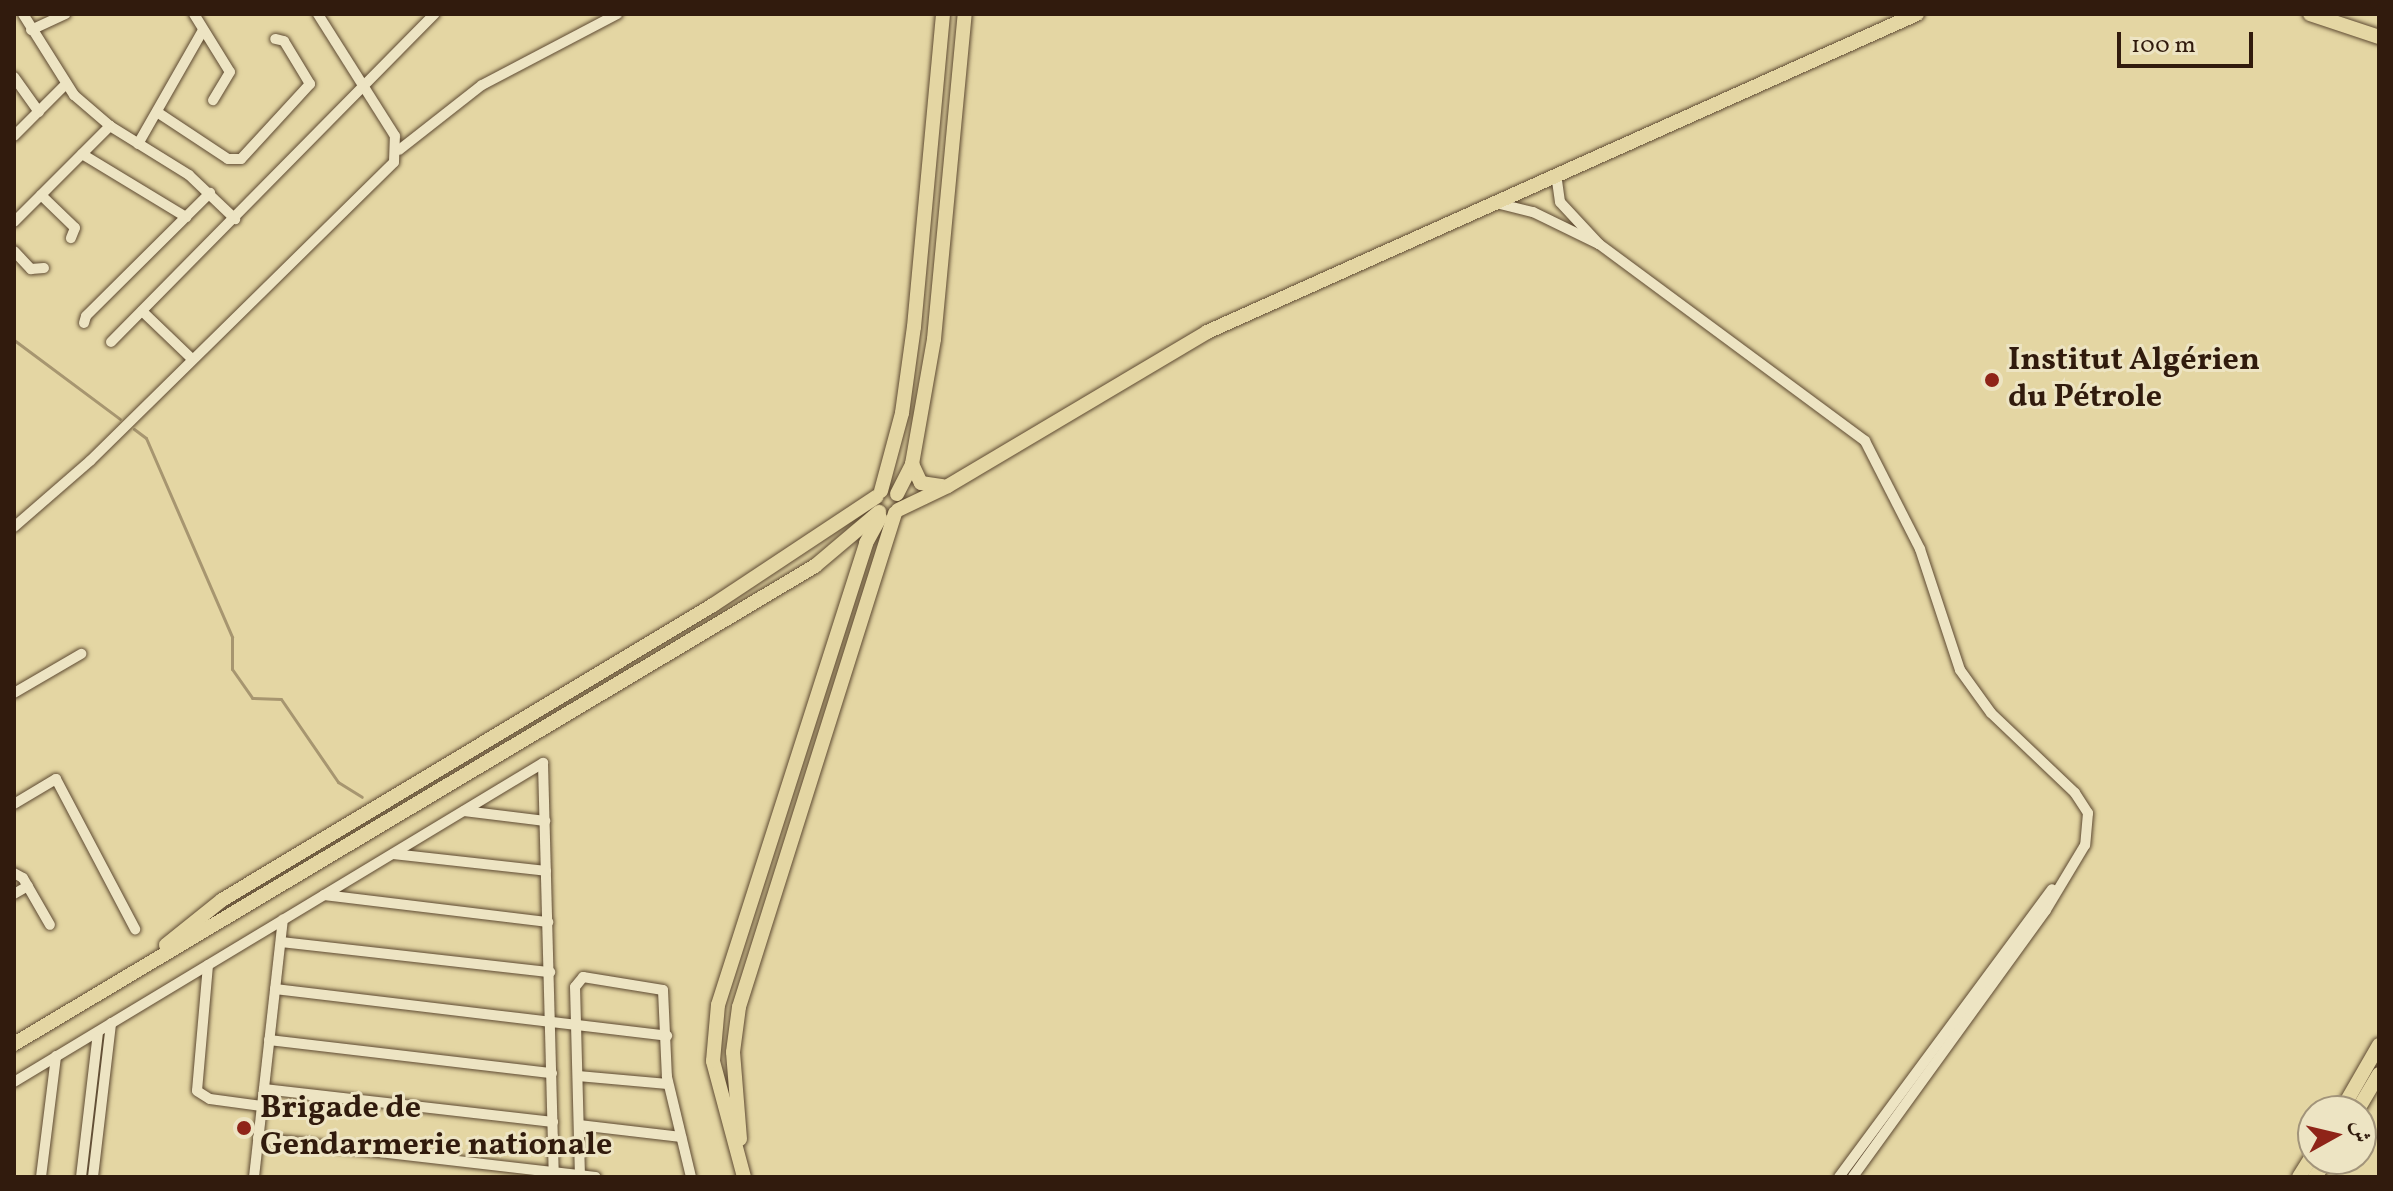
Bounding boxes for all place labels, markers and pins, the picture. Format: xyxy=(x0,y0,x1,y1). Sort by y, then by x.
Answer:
place label: Institut Algérien du Pétrole xyxy=(2008,343,2260,418)
marker: Institut Algérien du Pétrole xyxy=(1983,371,2001,389)
place label: Brigade de Gendarmerie nationale xyxy=(260,1091,612,1166)
marker: Brigade de Gendarmerie nationale xyxy=(235,1119,253,1137)

